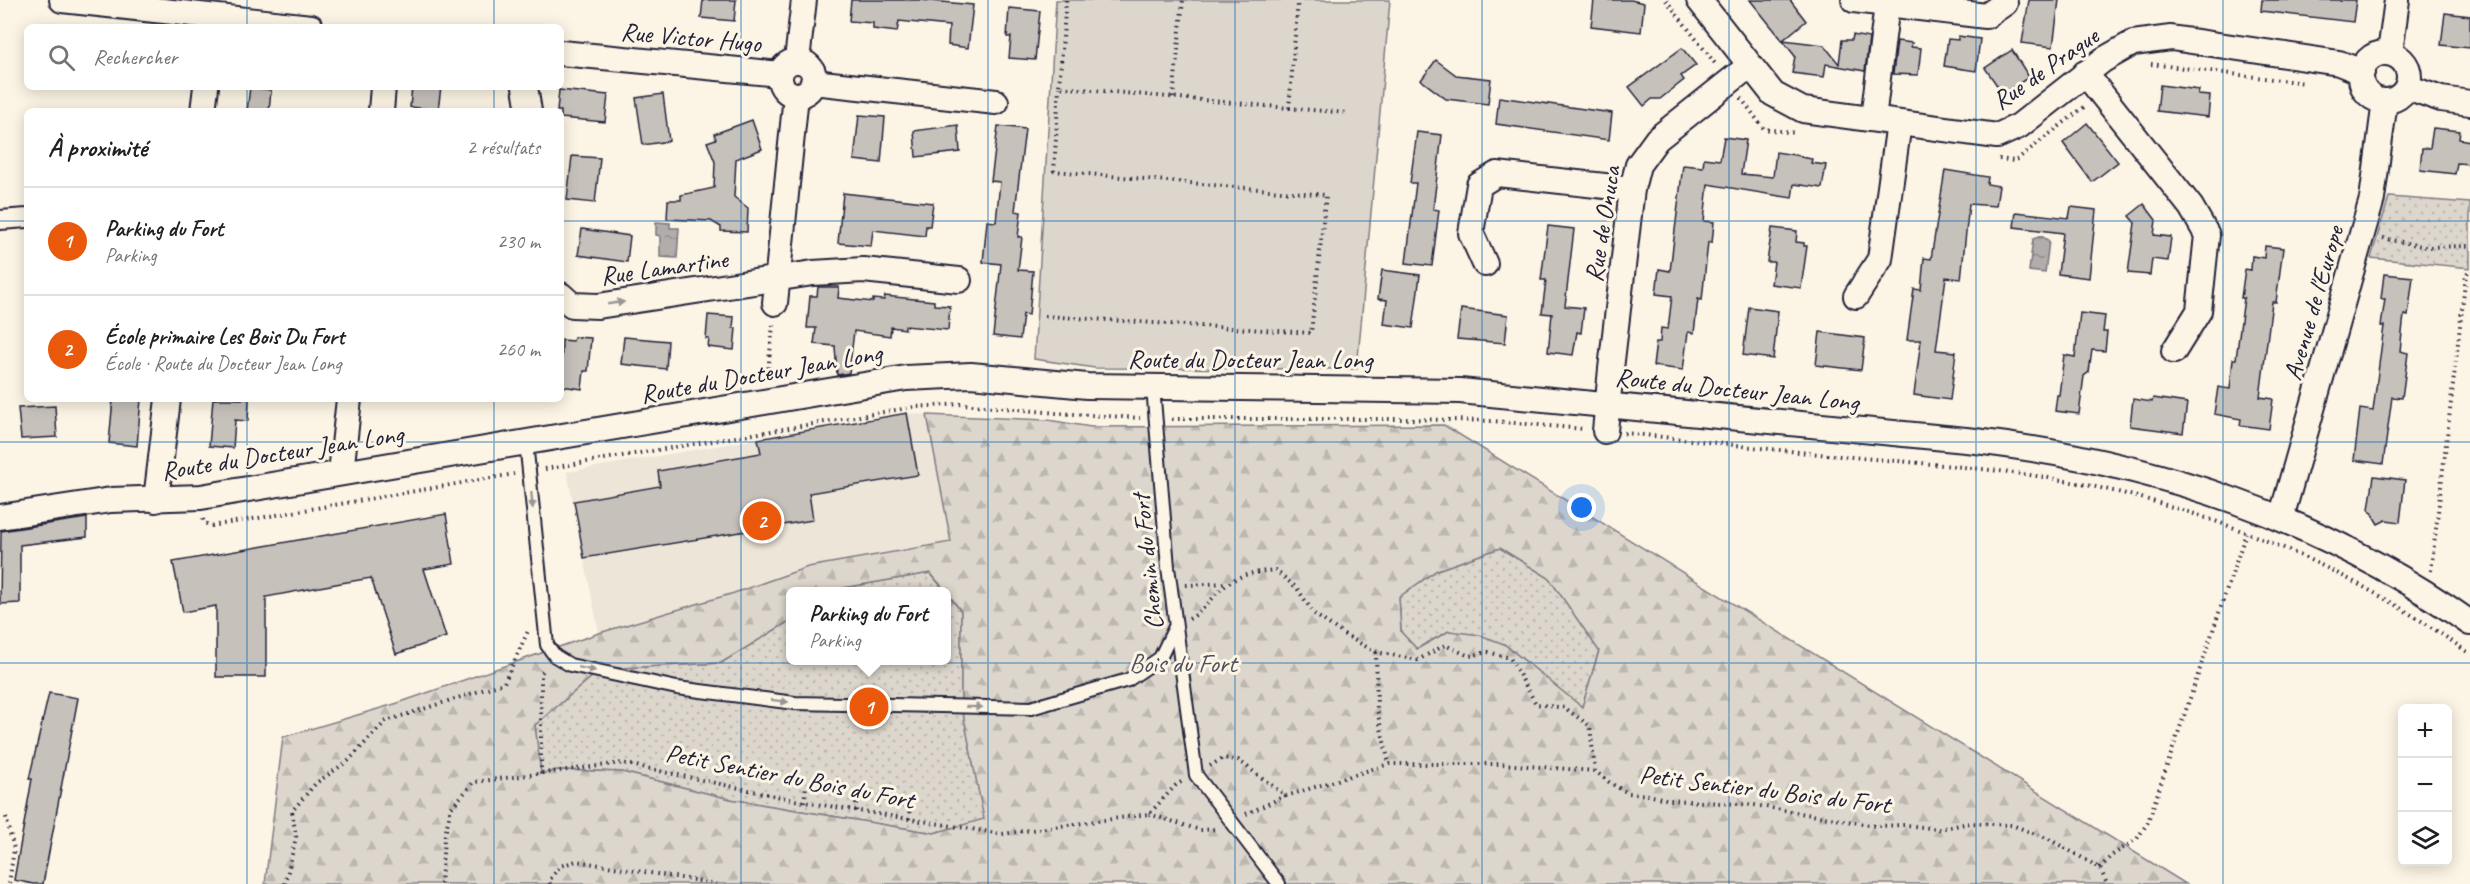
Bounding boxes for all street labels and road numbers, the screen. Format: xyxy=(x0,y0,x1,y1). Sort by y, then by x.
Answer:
street label: Rue Victor Hugo xyxy=(620,15,764,60)
street label: Rue de Prague xyxy=(1986,19,2106,117)
street label: Rue de Onuca xyxy=(1577,162,1628,284)
street label: Avenue de l'Europe xyxy=(2276,221,2352,384)
street label: Rue Lamartine xyxy=(598,242,731,293)
street label: Route du Docteur Jean Long xyxy=(638,336,886,411)
street label: Route du Docteur Jean Long xyxy=(1128,343,1374,376)
street label: Route du Docteur Jean Long xyxy=(1614,360,1862,419)
street label: Route du Docteur Jean Long xyxy=(159,417,407,488)
street label: Chemin du Fort xyxy=(1124,489,1171,631)
street label: Petit Sentier du Bois du Fort xyxy=(663,736,919,817)
street label: Petit Sentier du Bois du Fort xyxy=(1638,758,1895,822)

